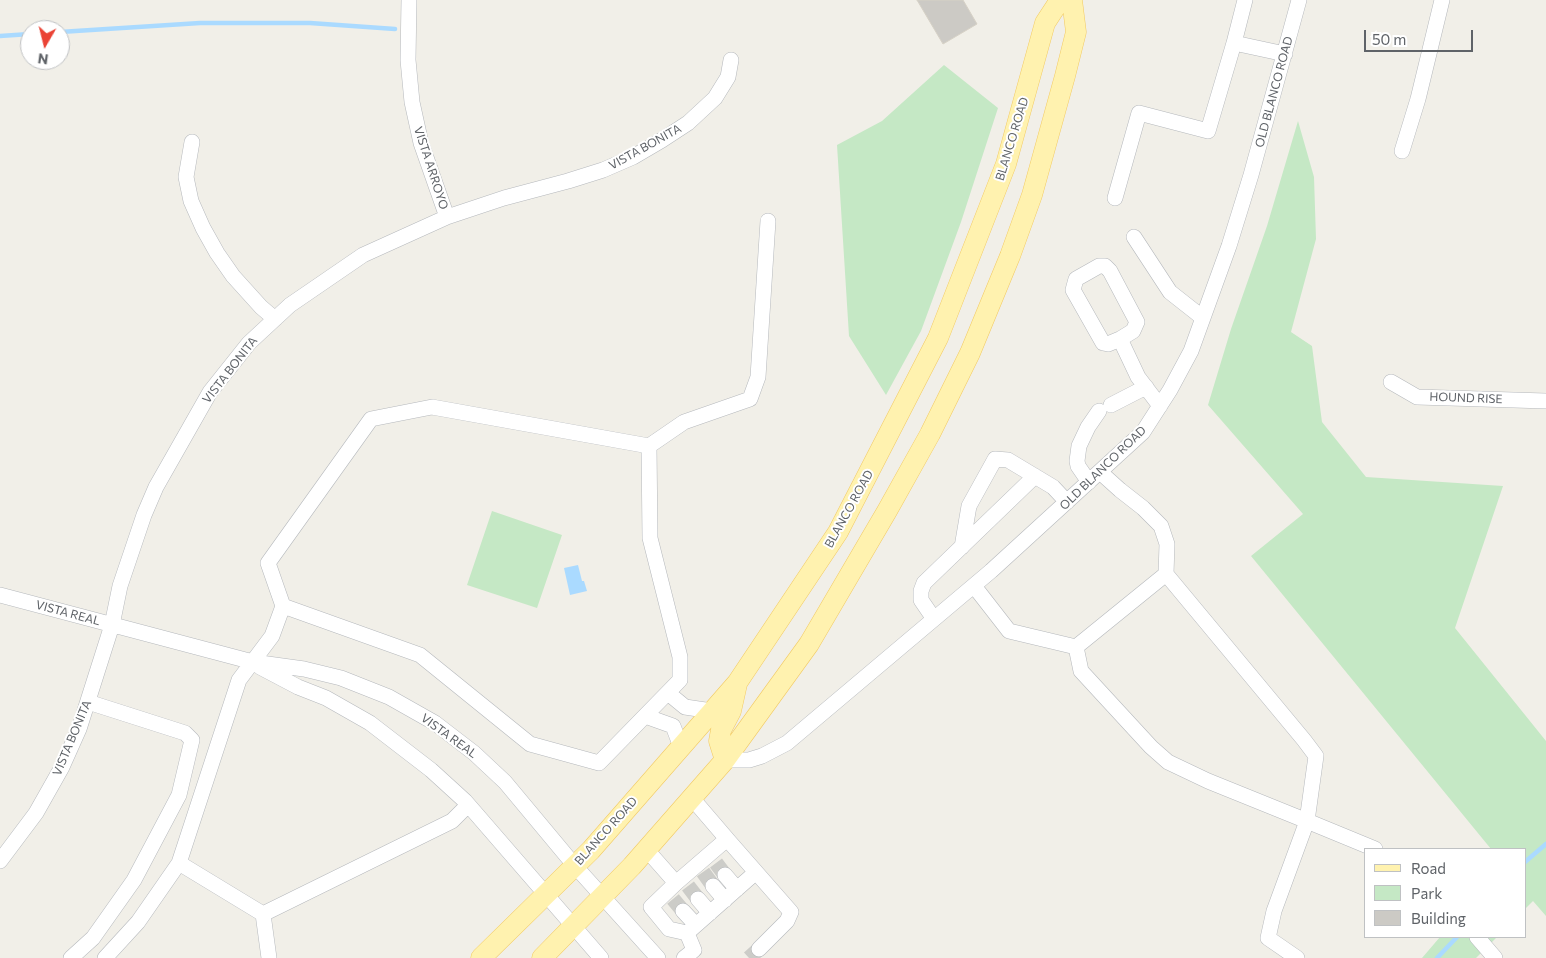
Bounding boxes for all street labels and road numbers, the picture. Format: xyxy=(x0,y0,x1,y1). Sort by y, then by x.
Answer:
street label: OLD BLANCO ROAD xyxy=(1252,35,1296,149)
street label: BLANCO ROAD xyxy=(992,95,1032,183)
street label: VISTA BONITA xyxy=(606,121,684,173)
street label: VISTA ARROYO xyxy=(411,125,451,211)
street label: VISTA BONITA xyxy=(200,334,260,406)
street label: HOUND RISE xyxy=(1429,390,1503,406)
street label: OLD BLANCO ROAD xyxy=(1057,423,1149,513)
street label: BLANCO ROAD xyxy=(822,468,876,550)
street label: VISTA REAL xyxy=(34,598,102,628)
street label: VISTA BONITA xyxy=(50,698,94,778)
street label: VISTA REAL xyxy=(418,711,480,761)
street label: BLANCO ROAD xyxy=(572,794,640,868)

